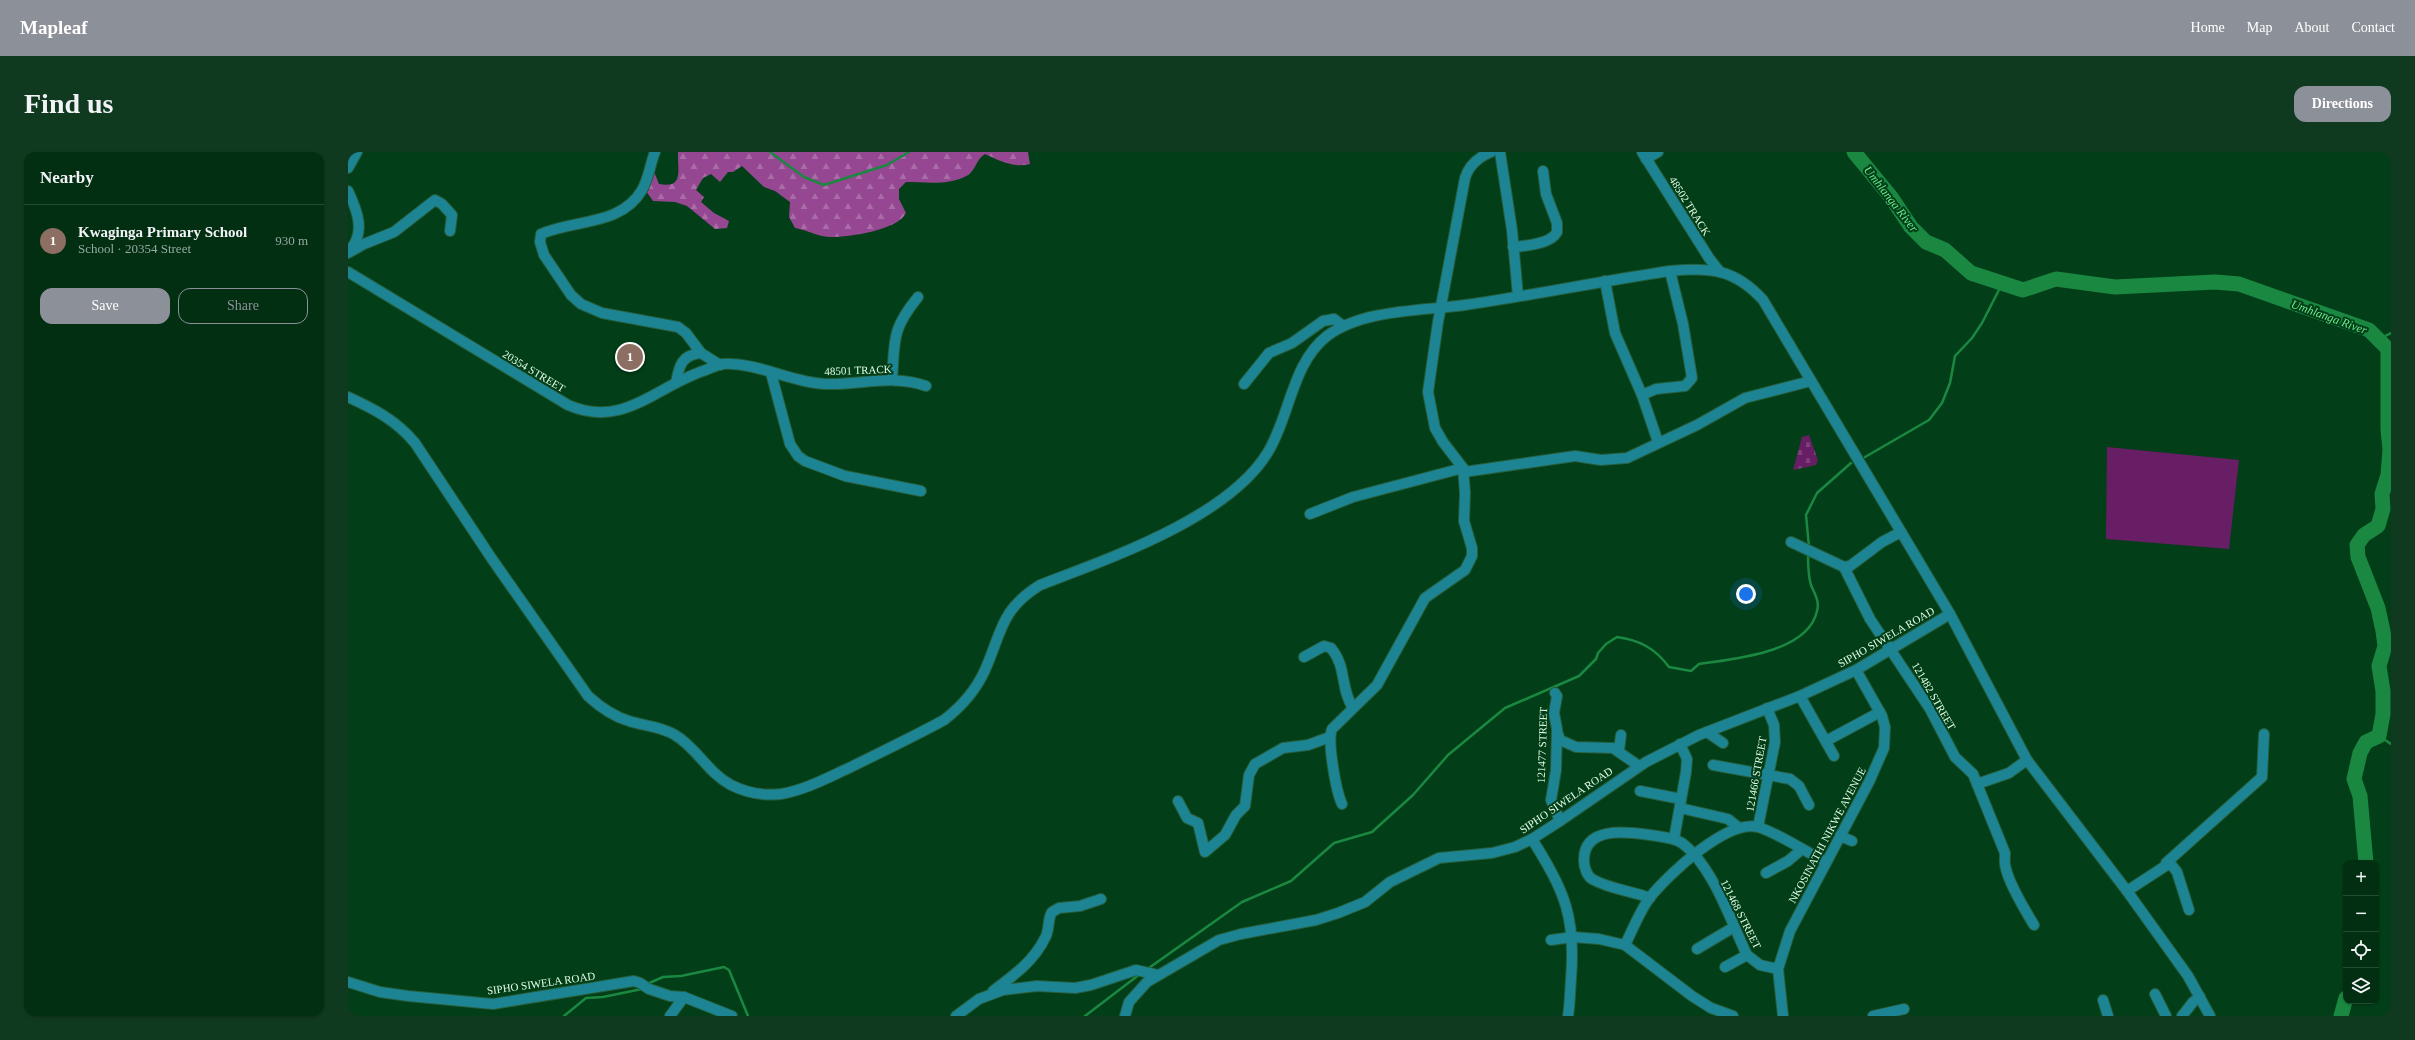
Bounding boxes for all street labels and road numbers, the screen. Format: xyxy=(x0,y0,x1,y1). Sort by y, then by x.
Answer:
street label: 48502 TRACK xyxy=(1667,174,1713,238)
street label: 20354 STREET xyxy=(501,348,568,394)
street label: 48501 TRACK xyxy=(824,363,892,377)
street label: SIPHO SIWELA ROAD xyxy=(1836,604,1936,670)
street label: 121482 STREET xyxy=(1910,660,1958,732)
street label: 121477 STREET xyxy=(1535,706,1549,783)
street label: 121466 STREET xyxy=(1743,735,1769,813)
street label: SIPHO SIWELA ROAD xyxy=(1517,764,1615,836)
street label: NKOSINATHI NIKWE AVENUE xyxy=(1786,765,1868,905)
street label: 121468 STREET xyxy=(1718,877,1764,951)
street label: SIPHO SIWELA ROAD xyxy=(486,969,596,997)

